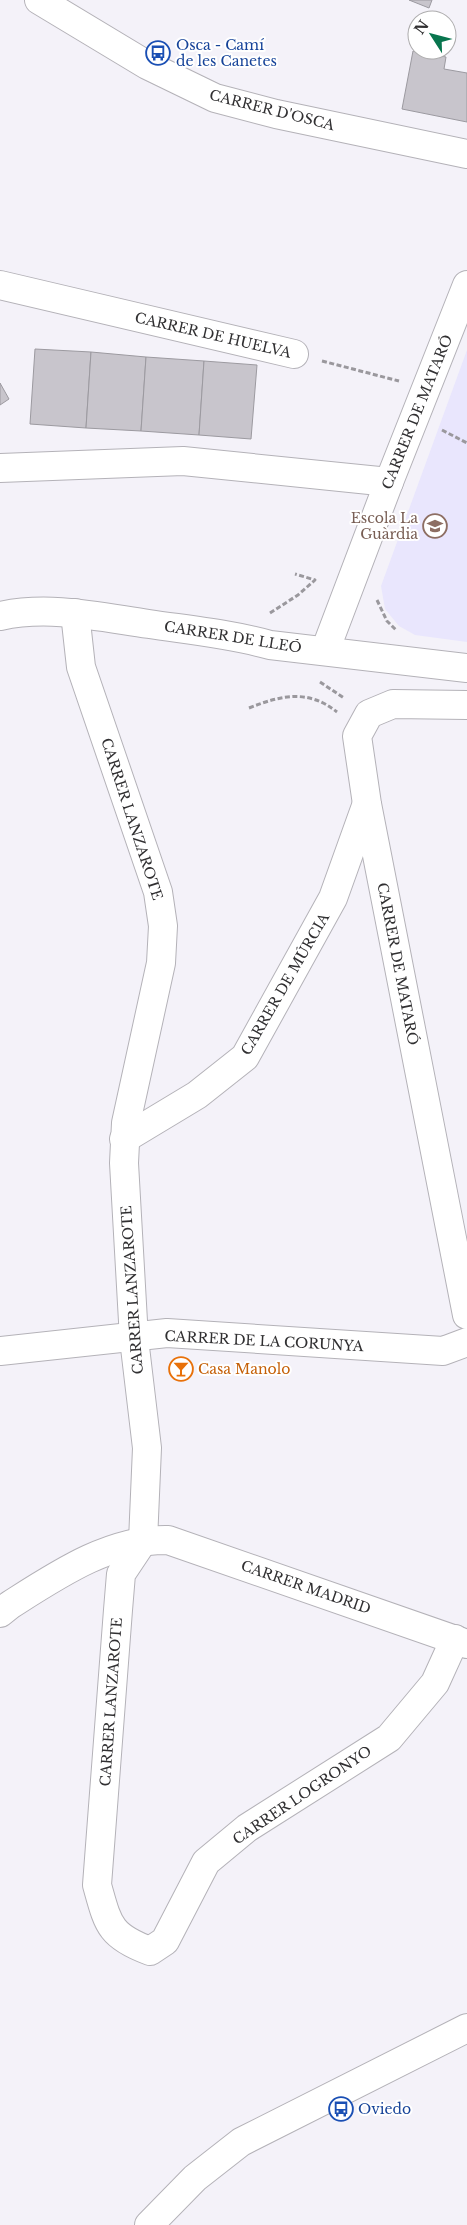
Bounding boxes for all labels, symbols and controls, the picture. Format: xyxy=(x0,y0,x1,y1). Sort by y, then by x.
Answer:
north arrow xyxy=(407,10,457,60)
text: N xyxy=(410,17,433,38)
place label: Osca - Camí de les Canetes xyxy=(176,36,277,70)
bus stop icon: Osca - Camí de les Canetes xyxy=(145,40,171,66)
street label: CARRER D'OSCA xyxy=(208,86,337,134)
street label: CARRER DE HUELVA xyxy=(133,308,293,362)
street label: CARRER DE MATARÓ xyxy=(378,332,456,492)
place label: Escola La Guàrdia xyxy=(351,509,418,543)
school or university icon: Escola La Guàrdia xyxy=(422,513,448,539)
street label: CARRER DE LLEÓ xyxy=(163,617,303,657)
street label: CARRER LANZAROTE xyxy=(97,736,167,902)
street label: CARRER DE MATARÓ xyxy=(373,881,423,1047)
street label: CARRER DE MÚRCIA xyxy=(236,909,333,1058)
street label: CARRER LANZAROTE xyxy=(117,1205,147,1375)
street label: CARRER DE LA CORUNYA xyxy=(164,1327,364,1355)
bar icon: Casa Manolo xyxy=(168,1356,194,1382)
place label: Casa Manolo xyxy=(198,1360,290,1378)
street label: CARRER MADRID xyxy=(239,1556,373,1618)
street label: CARRER LANZAROTE xyxy=(96,1617,126,1787)
street label: CARRER LOGRONYO xyxy=(229,1742,375,1848)
bus stop icon: Oviedo xyxy=(328,2096,354,2122)
place label: Oviedo xyxy=(358,2100,411,2118)

